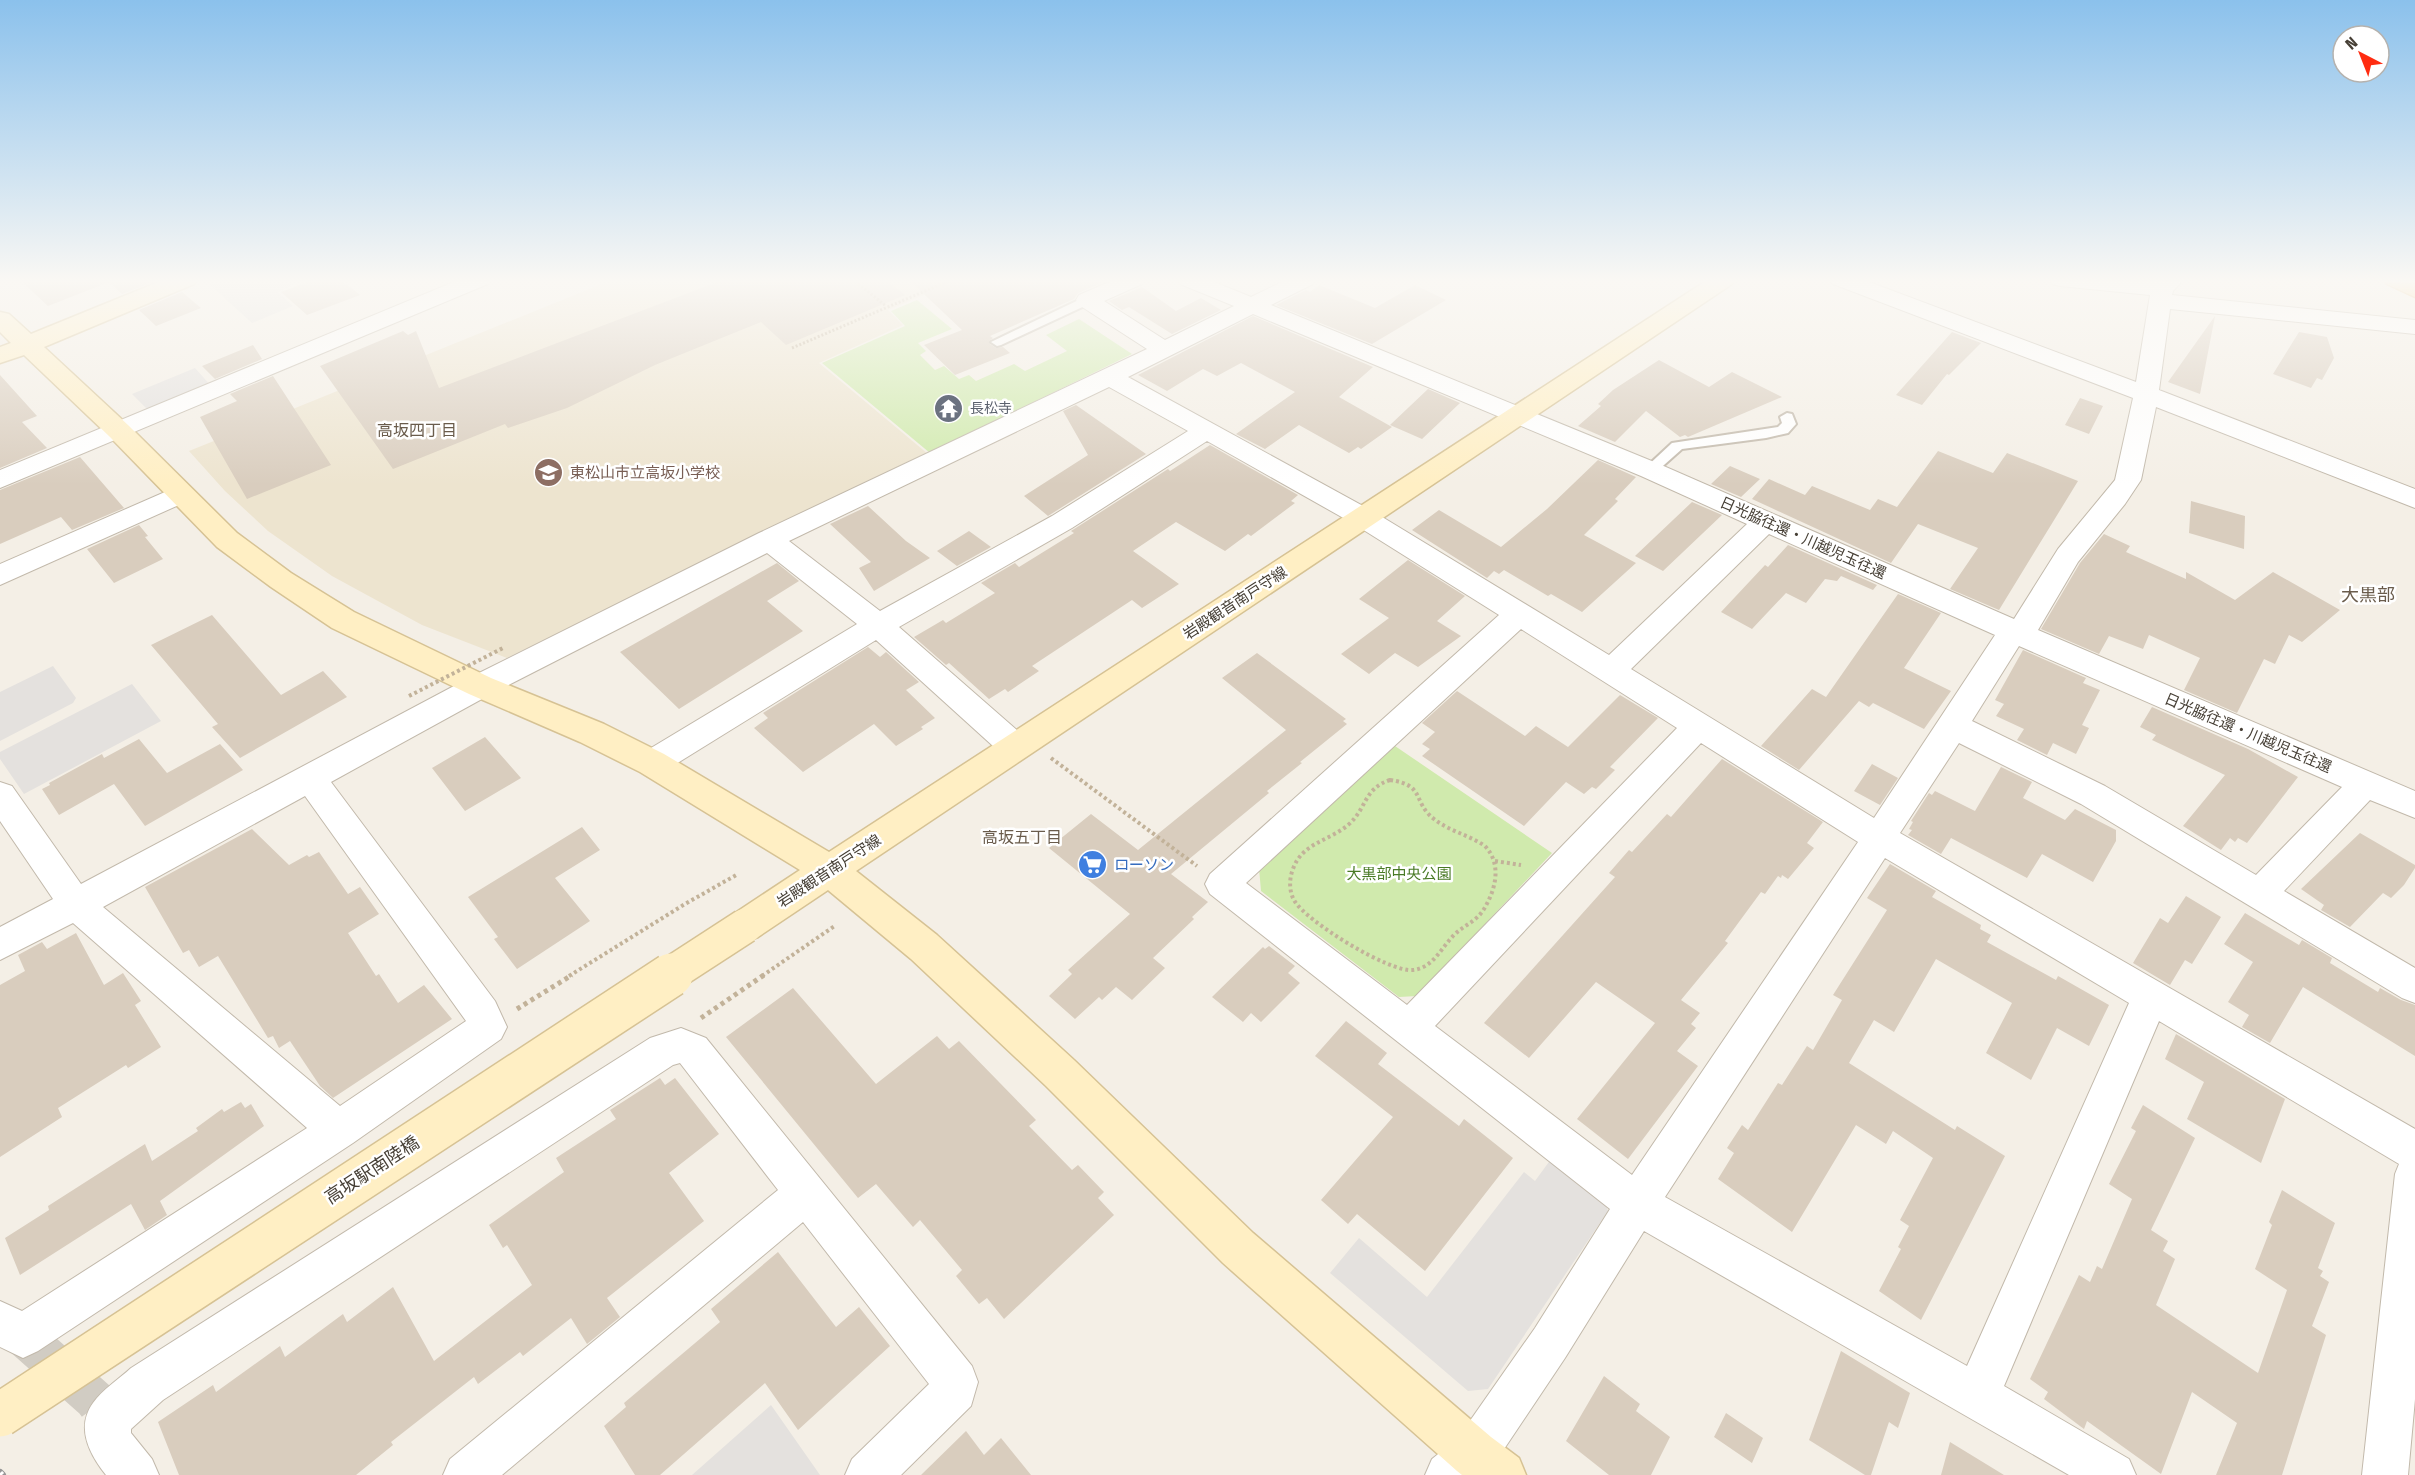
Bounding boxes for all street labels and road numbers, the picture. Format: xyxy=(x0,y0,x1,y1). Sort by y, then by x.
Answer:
street label: 日光脇往還・川越児玉往還 xyxy=(1717,493,1889,583)
street label: 岩殿観音南戸守線 xyxy=(1180,563,1290,643)
street label: 日光脇往還・川越児玉往還 xyxy=(2162,690,2334,776)
street label: 岩殿観音南戸守線 xyxy=(774,831,884,911)
street label: 高坂駅南陸橋 xyxy=(321,1131,423,1209)

